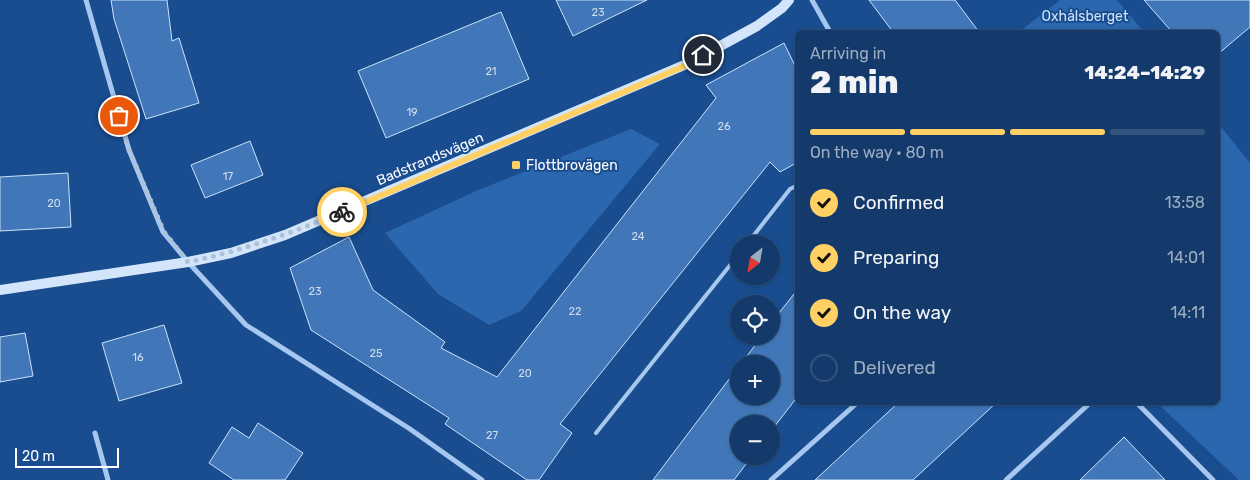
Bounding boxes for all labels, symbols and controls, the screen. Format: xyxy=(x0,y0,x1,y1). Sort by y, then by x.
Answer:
house number: 23 xyxy=(591,6,605,19)
park label: Oxhålsberget xyxy=(1042,8,1129,25)
pin xyxy=(682,34,724,76)
icon: home xyxy=(689,41,717,69)
text: Arriving in xyxy=(810,44,886,63)
text: 14:24–14:29 xyxy=(1084,61,1205,84)
text: 2 min xyxy=(810,63,899,101)
house number: 21 xyxy=(485,65,497,78)
pin xyxy=(98,95,140,137)
icon: bag xyxy=(105,102,133,130)
house number: 19 xyxy=(406,106,418,119)
house number: 26 xyxy=(717,120,731,133)
street label: Badstrandsvägen xyxy=(374,129,486,189)
text: On the way · 80 m xyxy=(810,143,944,162)
place label: Flottbrovägen xyxy=(526,157,618,174)
marker: Flottbrovägen xyxy=(510,159,522,171)
house number: 17 xyxy=(223,170,234,183)
courier xyxy=(317,187,367,237)
icon: check xyxy=(810,189,838,217)
text: Confirmed xyxy=(853,191,944,214)
text: 13:58 xyxy=(1165,193,1205,212)
house number: 20 xyxy=(47,197,61,210)
icon: bike xyxy=(328,198,356,226)
house number: 24 xyxy=(631,230,645,243)
north arrow xyxy=(730,235,780,285)
map controls xyxy=(730,235,780,465)
icon: check xyxy=(810,244,838,272)
text: Preparing xyxy=(853,246,939,269)
text: 14:01 xyxy=(1167,248,1205,267)
house number: 23 xyxy=(308,285,322,298)
button: locate xyxy=(730,295,780,345)
icon: check xyxy=(810,299,838,327)
text: On the way xyxy=(853,301,951,324)
text: 14:11 xyxy=(1170,303,1205,322)
house number: 22 xyxy=(569,305,581,318)
house number: 25 xyxy=(370,347,383,360)
house number: 16 xyxy=(132,351,144,364)
button: + xyxy=(730,355,780,405)
text: Delivered xyxy=(853,356,936,379)
house number: 20 xyxy=(518,367,532,380)
button: − xyxy=(730,415,780,465)
house number: 27 xyxy=(486,429,498,442)
scale bar xyxy=(15,445,119,468)
text: 20 m xyxy=(22,448,55,465)

